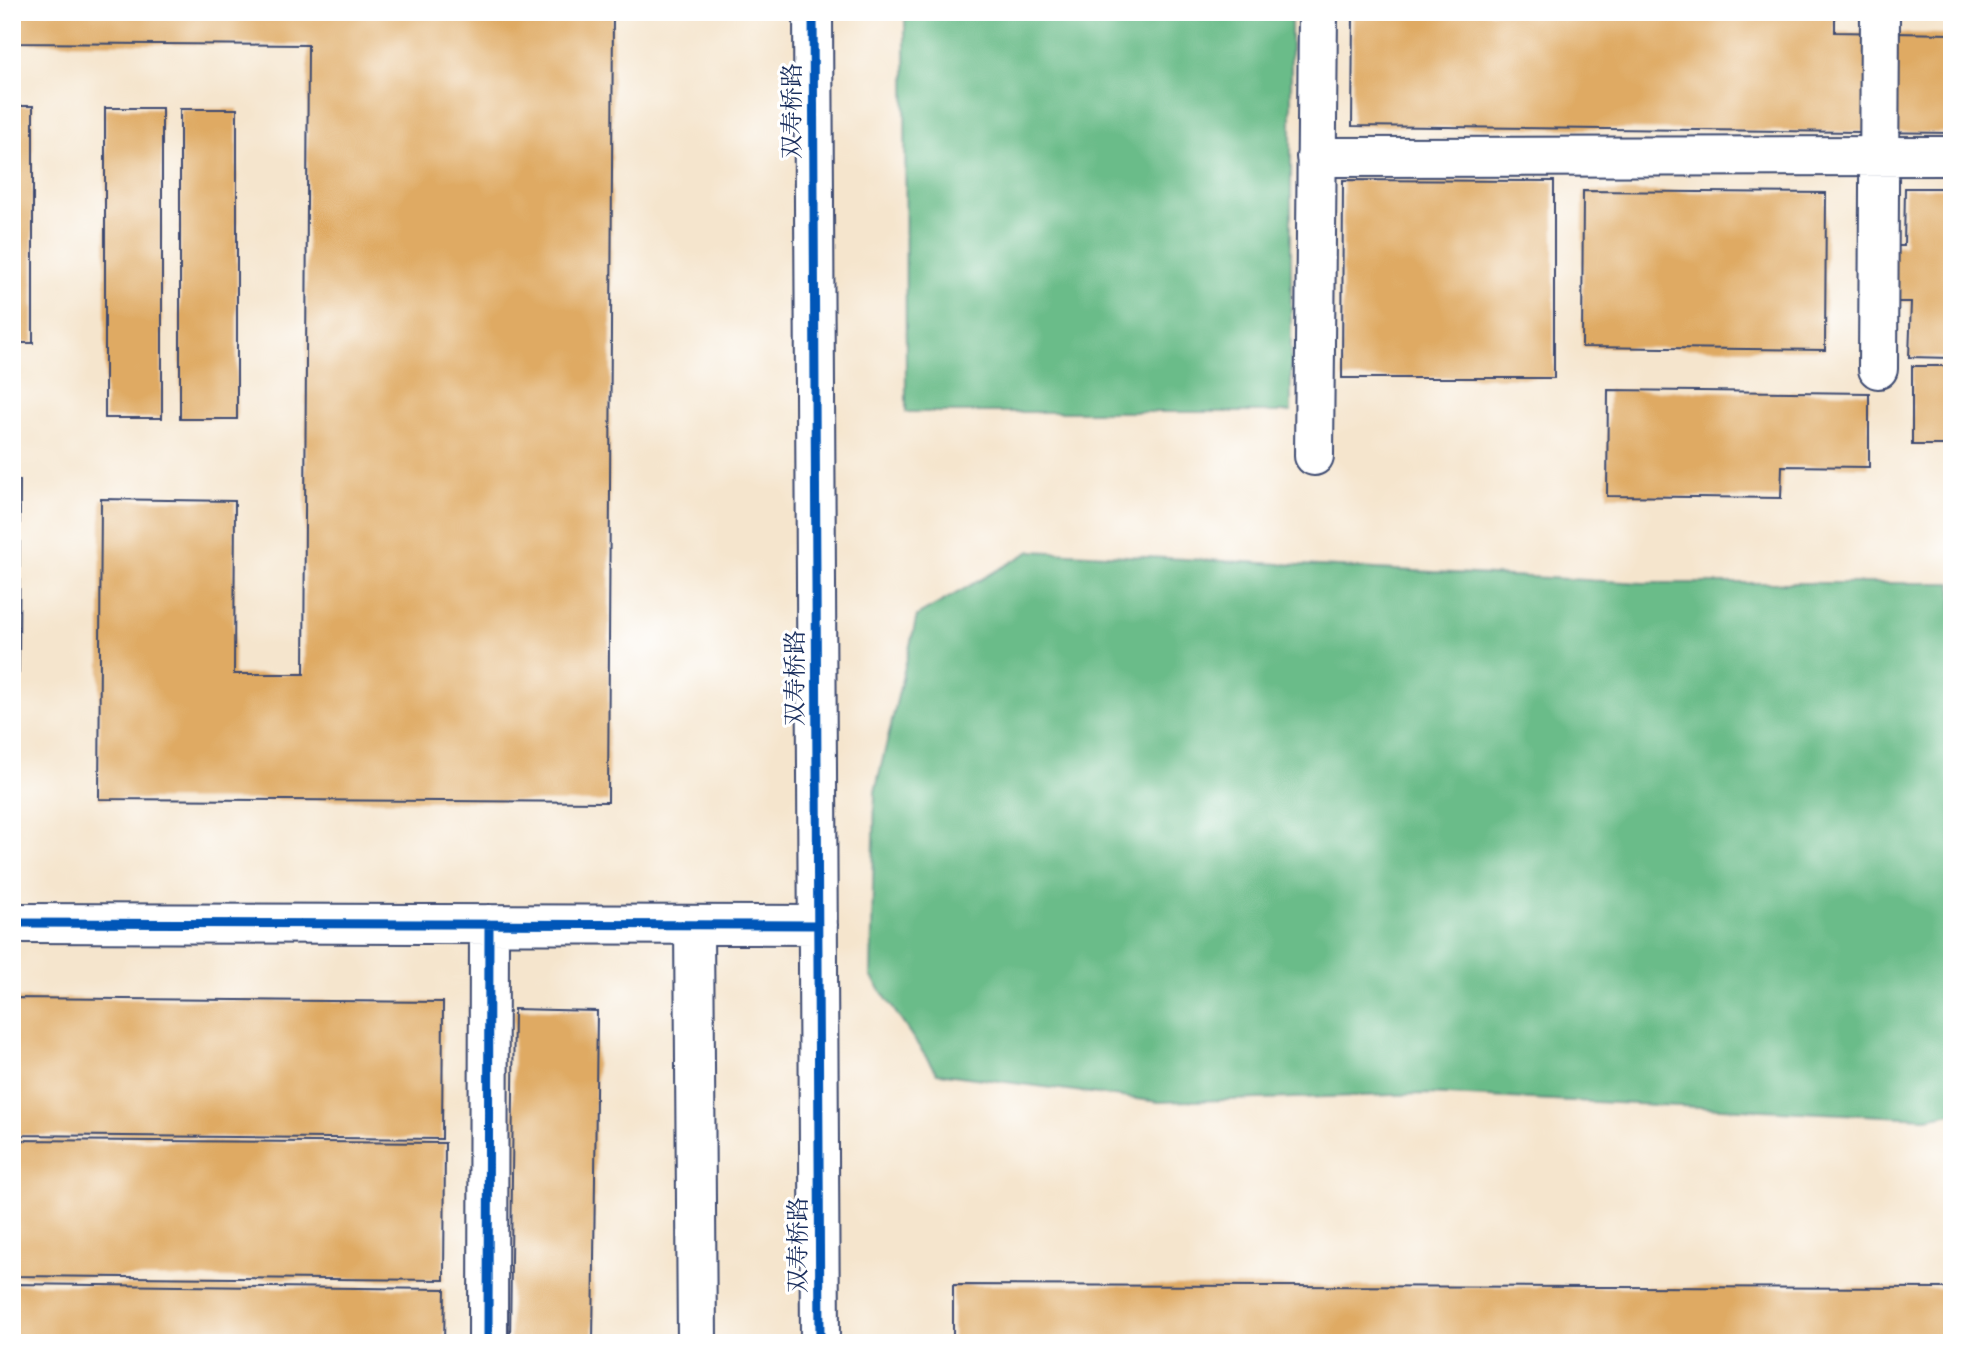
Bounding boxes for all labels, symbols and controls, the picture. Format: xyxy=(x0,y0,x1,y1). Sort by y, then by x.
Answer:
street label: 双寿桥路 xyxy=(777,63,811,159)
street label: 双寿桥路 xyxy=(780,630,814,726)
street label: 双寿桥路 xyxy=(783,1197,817,1293)

